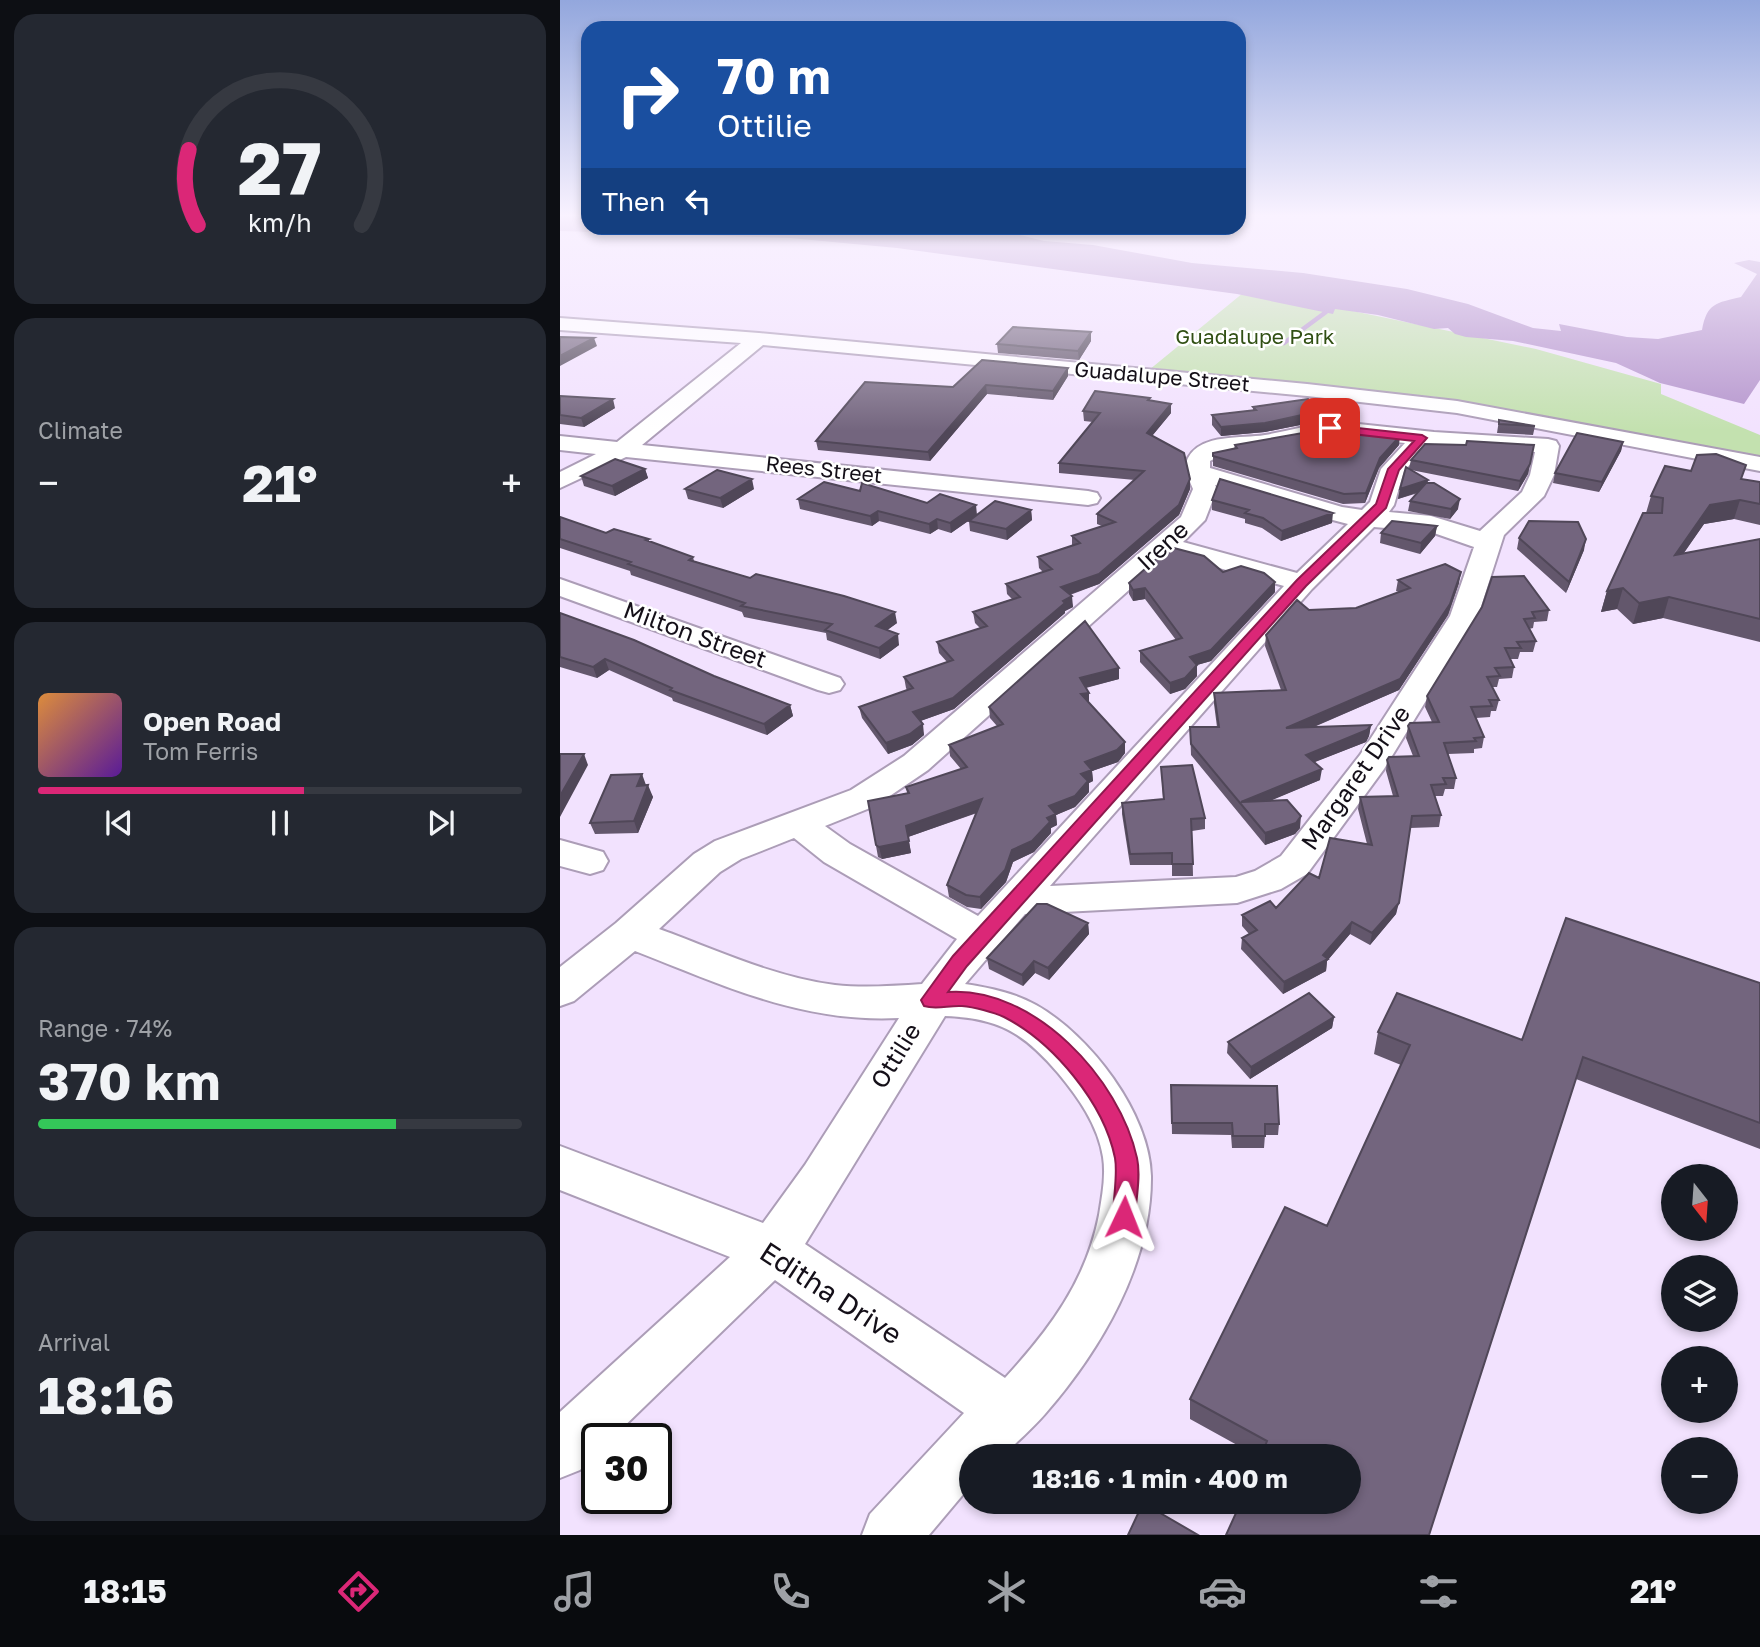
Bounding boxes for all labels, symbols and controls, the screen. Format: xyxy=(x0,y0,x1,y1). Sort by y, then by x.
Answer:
text: 70 m xyxy=(717,46,831,105)
icon: right xyxy=(602,49,693,140)
text: Ottilie xyxy=(717,106,812,144)
text: 27 xyxy=(238,124,322,211)
icon: left xyxy=(679,182,717,220)
text: Then xyxy=(602,186,665,217)
text: km/h xyxy=(248,207,312,238)
park label: Guadalupe Park xyxy=(1175,323,1335,349)
street label: Guadalupe Street xyxy=(1073,355,1251,397)
pin xyxy=(1300,398,1360,458)
icon: arrive xyxy=(1311,409,1349,447)
text: Climate xyxy=(38,416,123,444)
street label: Rees Street xyxy=(765,450,884,488)
text: 21° xyxy=(242,451,318,513)
text: − xyxy=(38,460,59,505)
text: + xyxy=(501,460,522,505)
street label: Irene xyxy=(1130,514,1194,576)
street label: Milton Street xyxy=(620,594,771,673)
street label: Margaret Drive xyxy=(1294,699,1415,855)
text: Open Road xyxy=(143,706,281,737)
text: Tom Ferris xyxy=(143,737,258,765)
icon: previous xyxy=(100,804,138,842)
icon: pause xyxy=(261,804,299,842)
icon: next xyxy=(422,804,460,842)
text: Range · 74% xyxy=(38,1014,172,1042)
street label: Ottilie xyxy=(864,1017,926,1093)
text: 370 km xyxy=(38,1049,221,1111)
north arrow xyxy=(1661,1164,1738,1241)
map controls xyxy=(1661,1164,1738,1514)
position arrow xyxy=(1087,1180,1161,1254)
street label: Editha Drive xyxy=(754,1235,908,1351)
button: layers xyxy=(1661,1255,1738,1332)
text: Arrival xyxy=(38,1328,110,1356)
button: + xyxy=(1661,1346,1738,1423)
text: 18:16 xyxy=(38,1363,175,1425)
speed limit sign: 30 xyxy=(581,1423,672,1514)
button: − xyxy=(1661,1437,1738,1514)
text: 18:16 · 1 min · 400 m xyxy=(1032,1463,1288,1494)
icon: directions xyxy=(334,1567,383,1616)
icon: music xyxy=(550,1567,599,1616)
icon: phone xyxy=(766,1567,815,1616)
icon: climate xyxy=(982,1567,1031,1616)
icon: car xyxy=(1198,1567,1247,1616)
icon: filters xyxy=(1414,1567,1463,1616)
text: 18:15 xyxy=(84,1572,167,1610)
text: 21° xyxy=(1630,1572,1676,1610)

